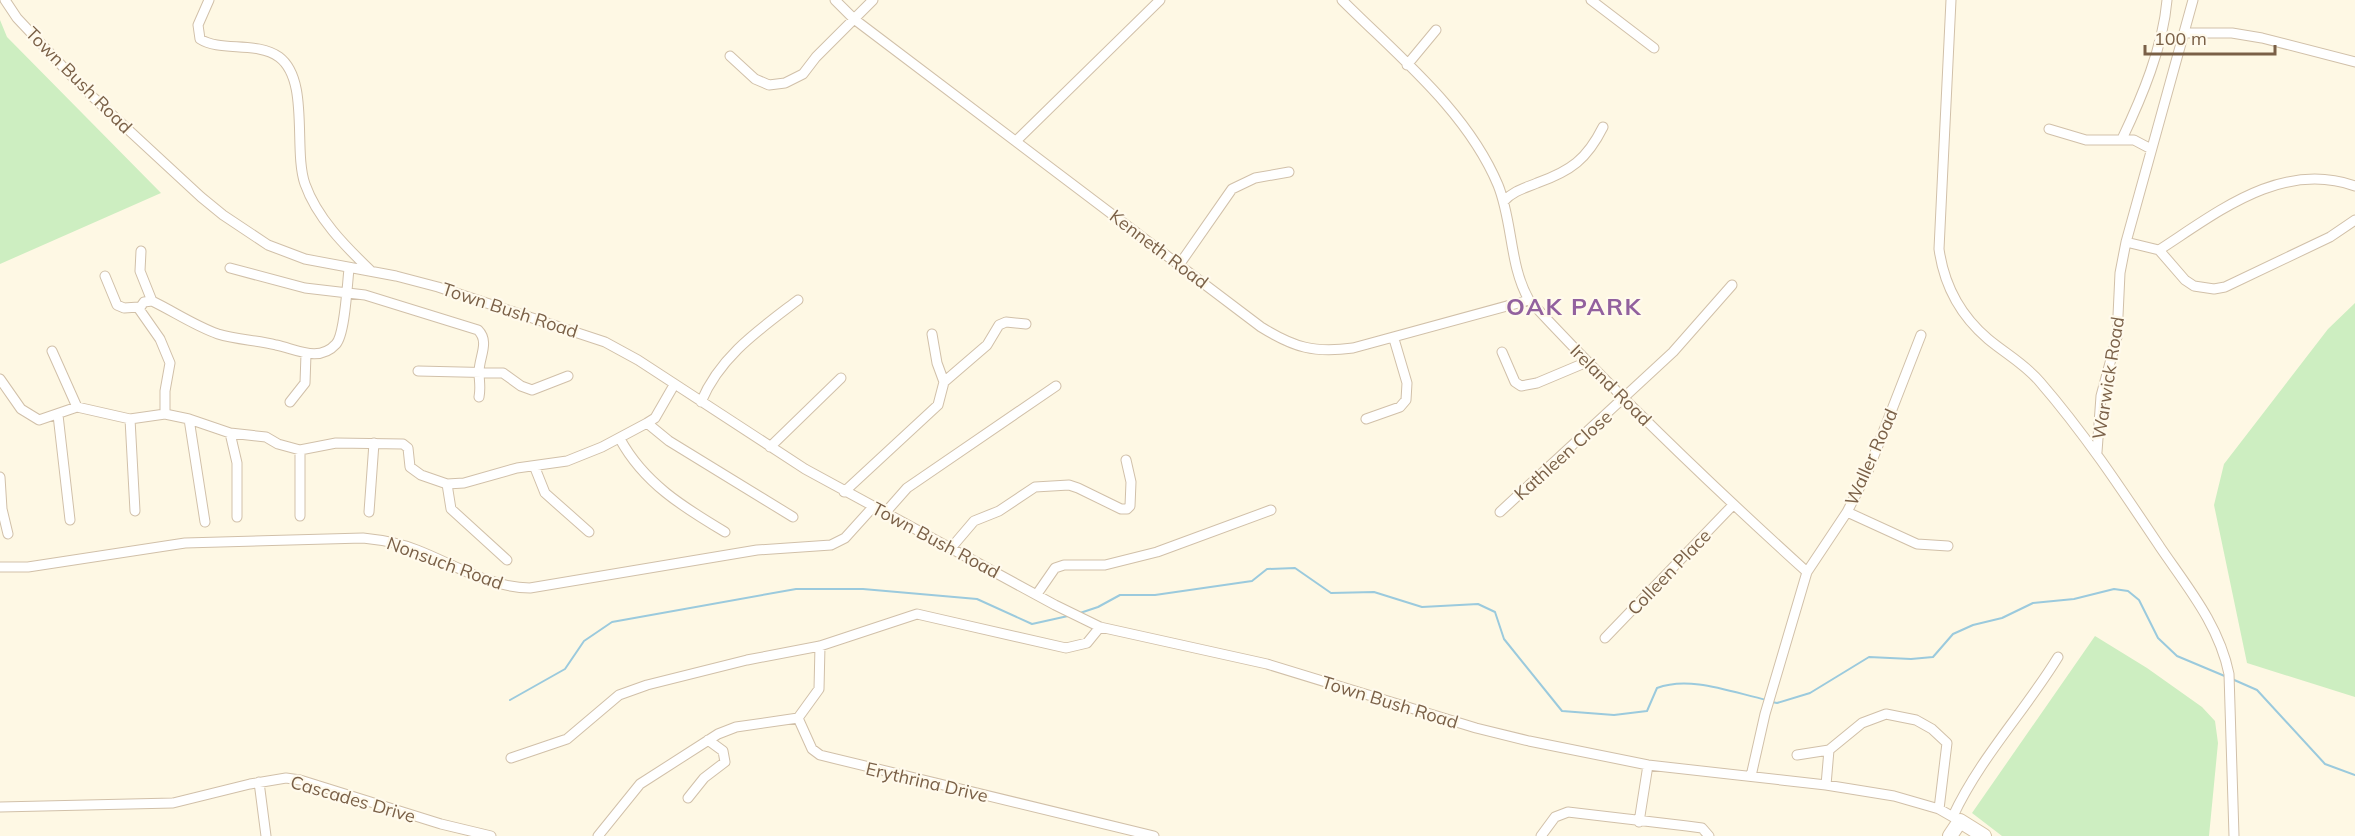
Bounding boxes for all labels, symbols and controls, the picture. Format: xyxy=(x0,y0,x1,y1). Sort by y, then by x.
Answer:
scale bar xyxy=(2145,18,2276,56)
street label: Town Bush Road xyxy=(21,22,137,138)
text: 100 m xyxy=(2154,27,2207,50)
street label: Kenneth Road xyxy=(1105,204,1213,294)
street label: Town Bush Road xyxy=(439,277,581,343)
district label: OAK PARK xyxy=(1506,291,1642,321)
street label: Warwick Road xyxy=(2087,315,2129,441)
street label: Ireland Road xyxy=(1565,339,1657,431)
street label: Kathleen Close xyxy=(1509,405,1617,505)
street label: Waller Road xyxy=(1839,405,1903,509)
street label: Town Bush Road xyxy=(868,497,1004,583)
street label: Colleen Place xyxy=(1622,524,1716,620)
street label: Nonsuch Road xyxy=(384,531,506,595)
street label: Town Bush Road xyxy=(1319,670,1461,734)
street label: Erythrina Drive xyxy=(864,757,990,807)
street label: Cascades Drive xyxy=(288,770,418,828)

